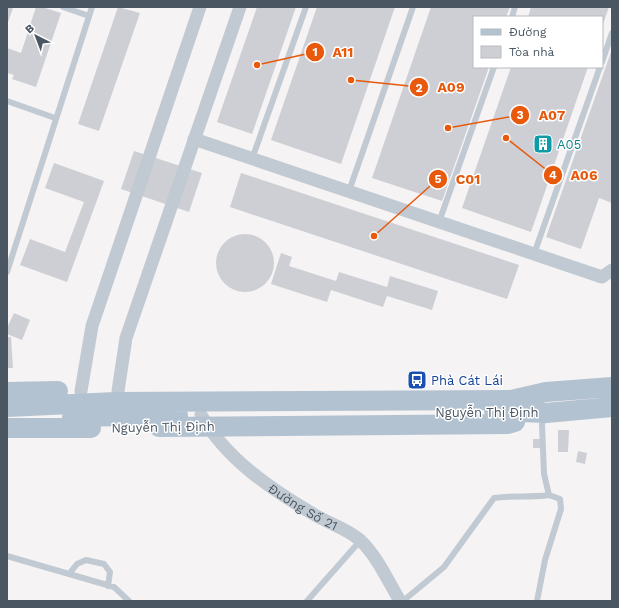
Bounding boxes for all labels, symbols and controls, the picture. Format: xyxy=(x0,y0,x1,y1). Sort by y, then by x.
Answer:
north arrow xyxy=(16,16,56,56)
legend xyxy=(473,16,603,68)
text: B xyxy=(22,21,37,36)
text: Đường xyxy=(509,25,547,39)
callout: A11 xyxy=(305,39,361,65)
text: A11 xyxy=(333,44,353,60)
text: 1 xyxy=(312,45,318,59)
text: Tòa nhà xyxy=(509,45,555,59)
callout: A09 xyxy=(409,74,473,100)
text: A09 xyxy=(437,79,465,95)
text: 2 xyxy=(415,81,423,95)
callout: A07 xyxy=(510,102,573,128)
text: A07 xyxy=(539,107,566,123)
text: 3 xyxy=(516,108,524,122)
building icon: A05 xyxy=(532,133,554,155)
place label: A05 xyxy=(557,137,581,152)
callout: A06 xyxy=(543,162,606,188)
callout: C01 xyxy=(428,166,489,192)
text: A06 xyxy=(570,167,598,183)
text: 4 xyxy=(549,168,557,182)
text: C01 xyxy=(456,171,480,187)
text: 5 xyxy=(435,172,442,186)
bus stop icon: Phà Cát Lái xyxy=(406,369,428,391)
place label: Phà Cát Lái xyxy=(431,373,503,388)
street label: Nguyễn Thị Định xyxy=(435,404,539,420)
street label: Nguyễn Thị Định xyxy=(111,418,215,435)
street label: Đường Số 21 xyxy=(266,480,340,533)

